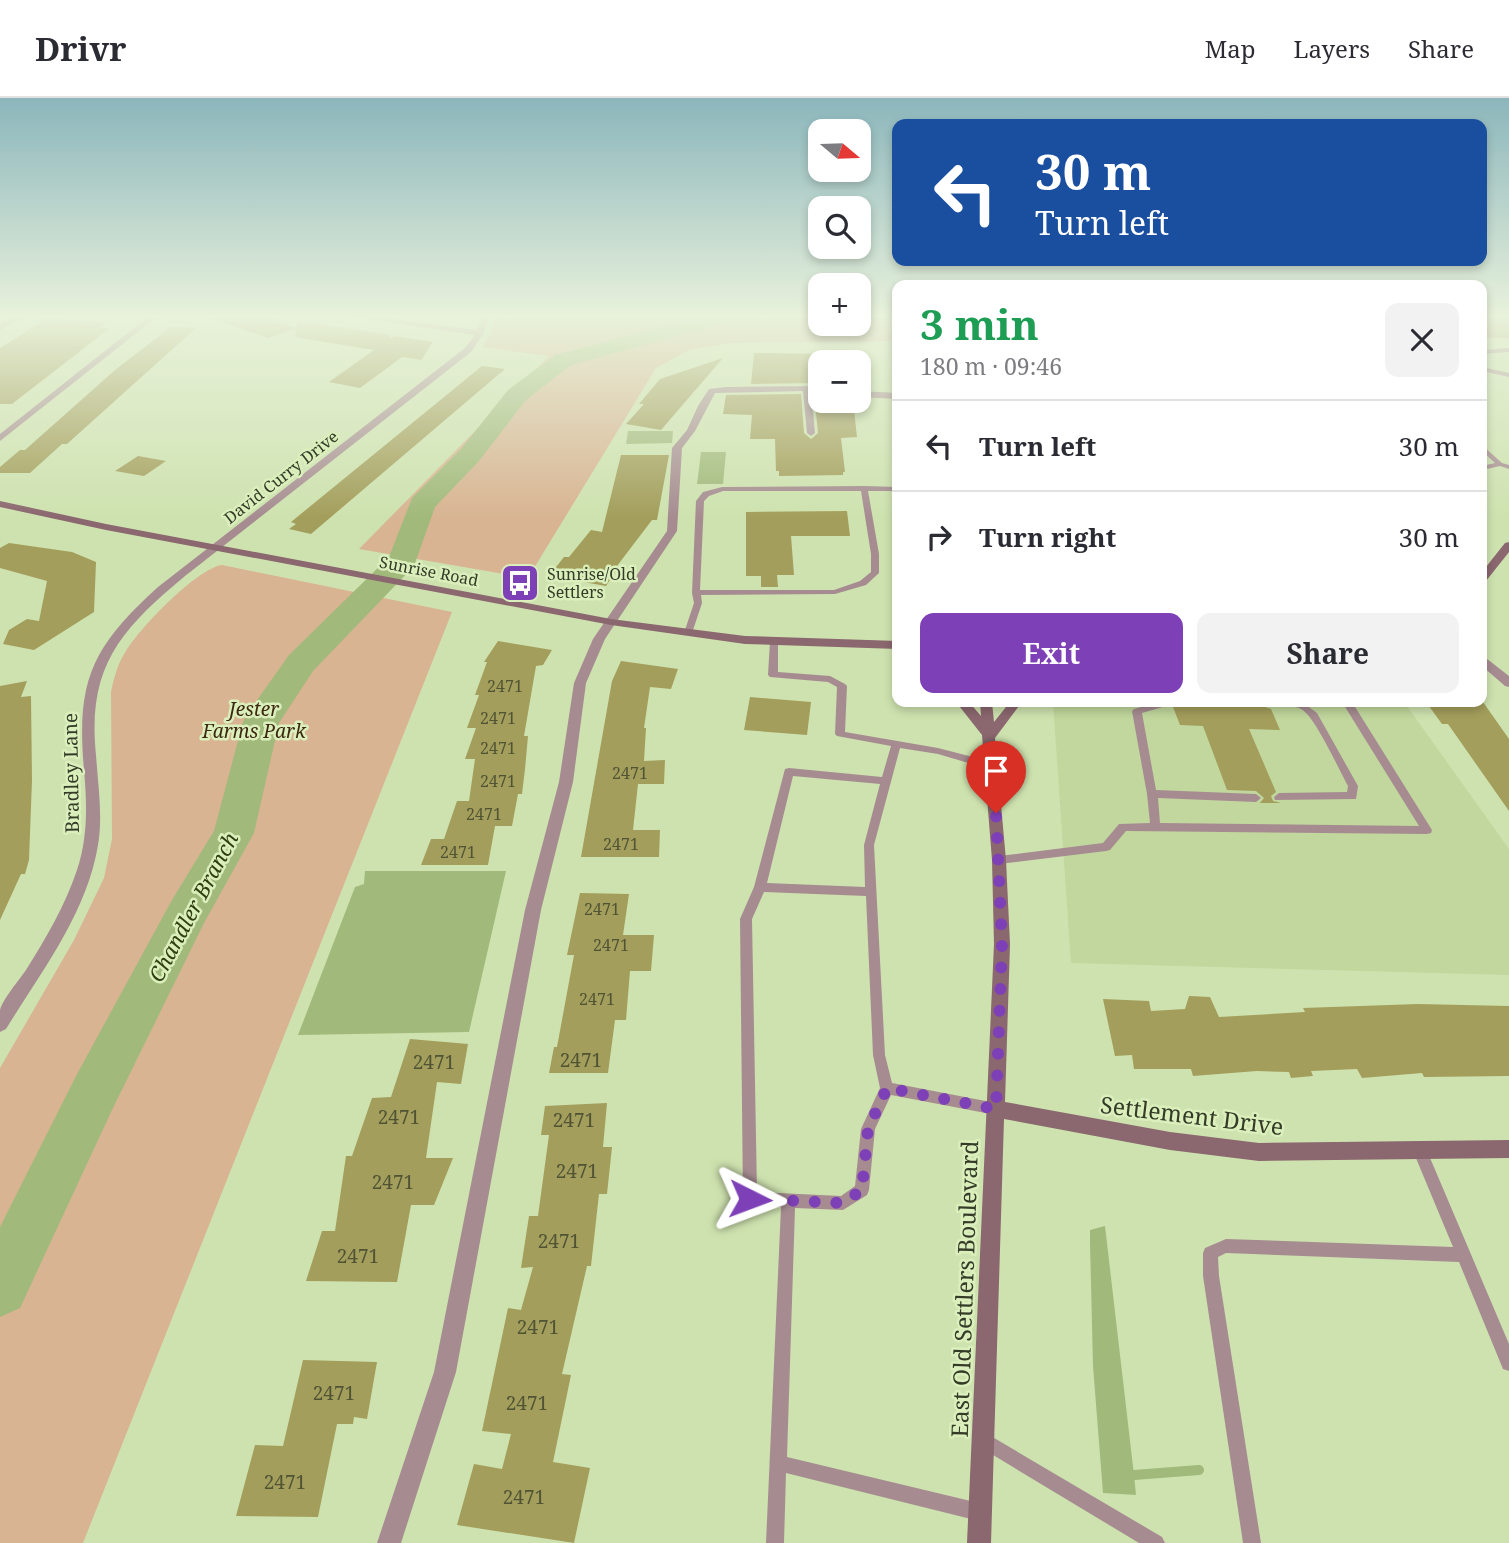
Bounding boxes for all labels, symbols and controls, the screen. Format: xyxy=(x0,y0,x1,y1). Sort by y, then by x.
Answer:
text: Drivr xyxy=(35,26,126,71)
text: Map xyxy=(1205,32,1256,65)
text: Layers xyxy=(1294,32,1370,65)
text: Share xyxy=(1408,32,1474,65)
north arrow xyxy=(808,119,872,182)
map controls xyxy=(808,119,871,413)
text: 30 m xyxy=(1035,138,1151,204)
icon: left xyxy=(920,147,1011,238)
button: search xyxy=(808,196,871,259)
text: Turn left xyxy=(1035,201,1169,244)
button: + xyxy=(808,273,871,336)
text: 3 min xyxy=(920,295,1039,352)
button: close xyxy=(1385,303,1459,377)
button: − xyxy=(808,350,871,413)
text: 180 m · 09:46 xyxy=(920,350,1062,382)
street label: David Curry Drive xyxy=(219,425,343,529)
icon: left xyxy=(920,427,958,465)
text: Turn left xyxy=(979,428,1096,464)
text: 30 m xyxy=(1399,428,1459,464)
icon: right xyxy=(920,518,958,556)
text: Turn right xyxy=(979,519,1116,555)
text: 30 m xyxy=(1399,519,1459,555)
street label: Sunrise Road xyxy=(378,551,481,591)
bus stop icon: Sunrise/Old Settlers xyxy=(499,562,541,604)
place label: Sunrise/Old Settlers xyxy=(547,563,636,603)
button: Exit xyxy=(920,613,1183,693)
button: Share xyxy=(1197,613,1459,693)
house number: 2471 xyxy=(487,675,523,697)
park label: Jester Farms Park xyxy=(201,696,307,744)
house number: 2471 xyxy=(480,707,516,729)
street label: Bradley Lane xyxy=(57,713,85,833)
house number: 2471 xyxy=(480,737,516,759)
pin xyxy=(966,741,1026,813)
icon: arrive xyxy=(977,752,1015,790)
house number: 2471 xyxy=(612,762,648,784)
house number: 2471 xyxy=(480,770,516,792)
house number: 2471 xyxy=(466,803,502,825)
water label: Chandler Branch xyxy=(142,827,244,987)
house number: 2471 xyxy=(603,833,639,855)
house number: 2471 xyxy=(440,841,476,863)
house number: 2471 xyxy=(584,898,620,920)
house number: 2471 xyxy=(593,934,629,956)
house number: 2471 xyxy=(579,988,615,1010)
house number: 2471 xyxy=(560,1047,602,1073)
house number: 2471 xyxy=(413,1049,455,1075)
street label: Settlement Drive xyxy=(1099,1088,1285,1142)
house number: 2471 xyxy=(378,1104,420,1130)
house number: 2471 xyxy=(553,1107,595,1133)
street label: East Old Settlers Boulevard xyxy=(943,1140,985,1438)
house number: 2471 xyxy=(556,1158,598,1184)
position arrow xyxy=(713,1162,787,1236)
house number: 2471 xyxy=(372,1169,414,1195)
house number: 2471 xyxy=(538,1228,580,1254)
house number: 2471 xyxy=(337,1243,379,1269)
house number: 2471 xyxy=(517,1314,559,1340)
house number: 2471 xyxy=(313,1380,355,1406)
house number: 2471 xyxy=(506,1390,548,1416)
house number: 2471 xyxy=(264,1469,306,1495)
house number: 2471 xyxy=(503,1484,545,1510)

